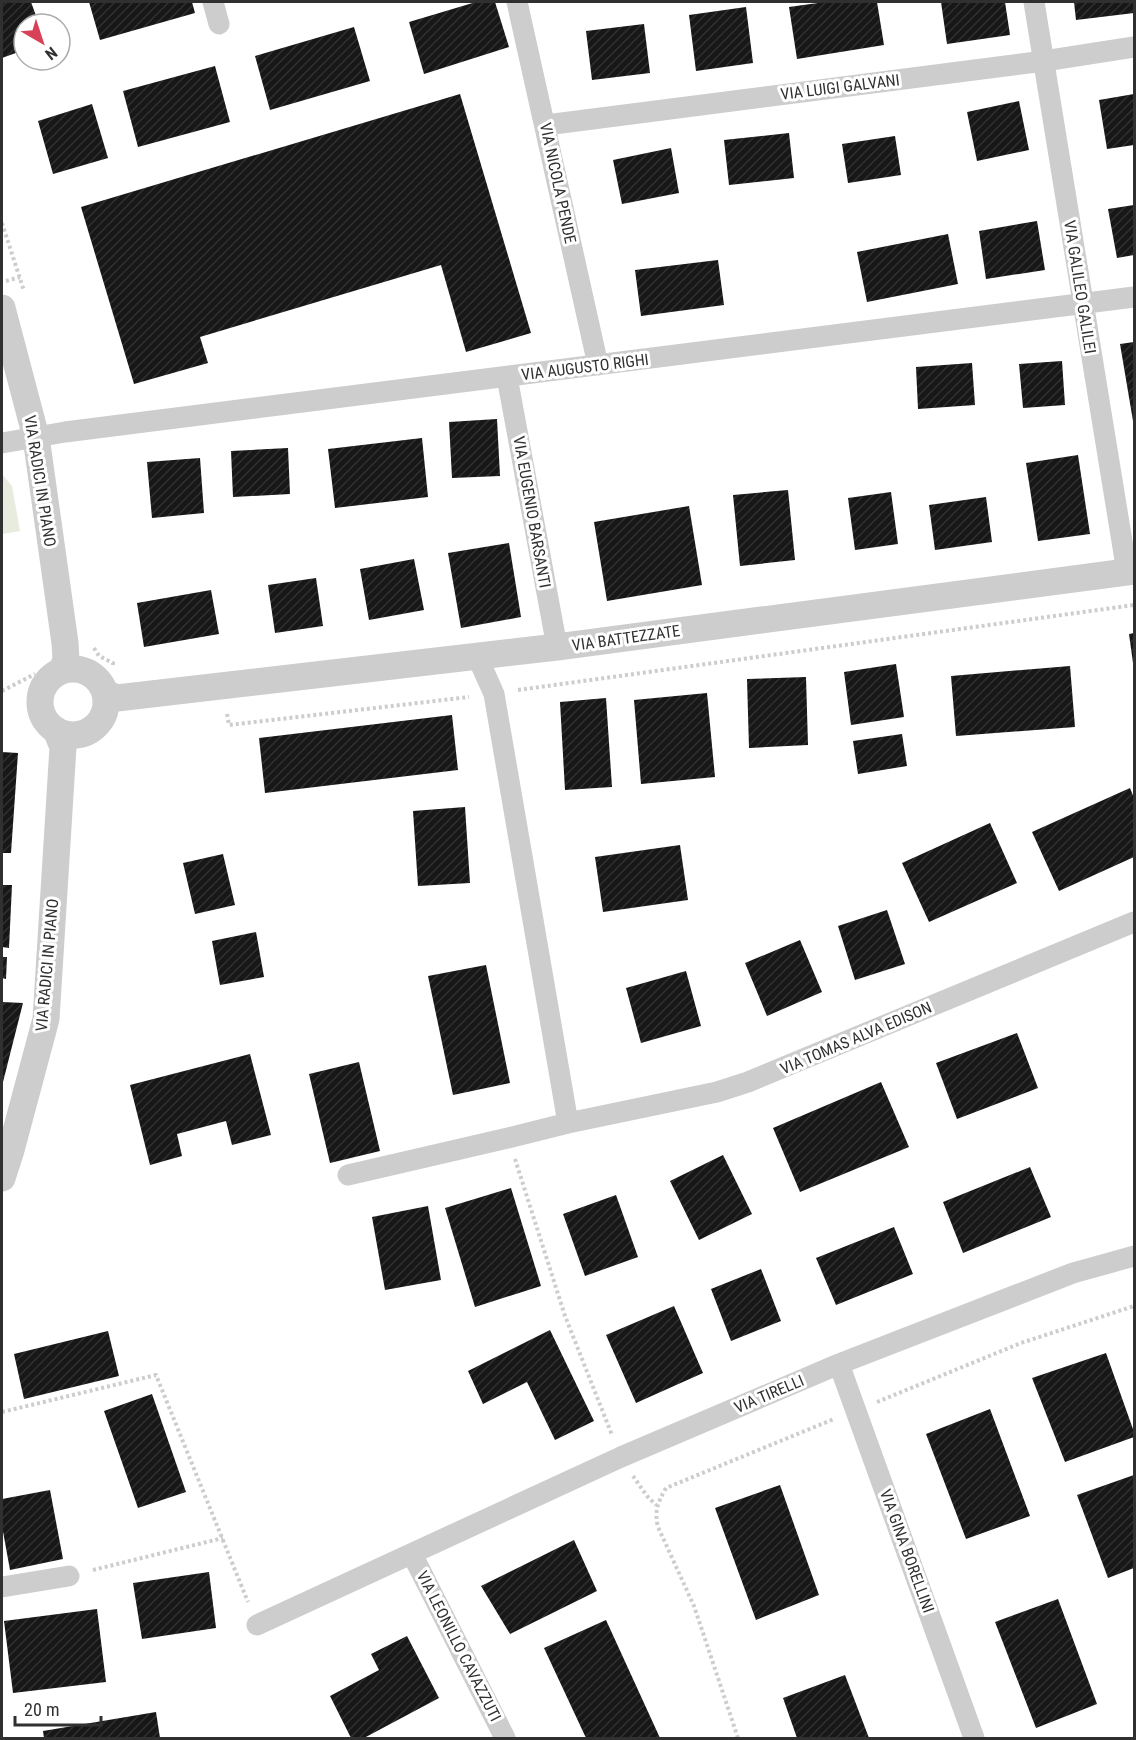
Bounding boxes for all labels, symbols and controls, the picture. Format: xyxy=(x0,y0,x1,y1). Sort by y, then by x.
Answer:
north arrow xyxy=(12,12,72,72)
text: N xyxy=(41,43,61,64)
street label: VIA LUIGI GALVANI xyxy=(779,70,901,104)
street label: VIA NICOLA PENDE xyxy=(536,121,580,245)
street label: VIA GALILEO GALILEI xyxy=(1060,219,1100,355)
street label: VIA AUGUSTO RIGHI xyxy=(520,350,650,384)
street label: VIA RADICI IN PIANO xyxy=(20,414,60,548)
street label: VIA EUGENIO BARSANTI xyxy=(509,435,555,589)
street label: VIA BATTEZZATE xyxy=(571,621,681,655)
street label: VIA RADICI IN PIANO xyxy=(32,898,62,1032)
street label: VIA TOMAS ALVA EDISON xyxy=(777,998,935,1078)
street label: VIA TIRELLI xyxy=(731,1371,807,1417)
street label: VIA GINA BORELLINI xyxy=(876,1487,938,1615)
street label: VIA LEONILLO CAVAZZUTI xyxy=(413,1568,505,1724)
scale bar xyxy=(15,1689,100,1727)
text: 20 m xyxy=(24,1699,59,1720)

